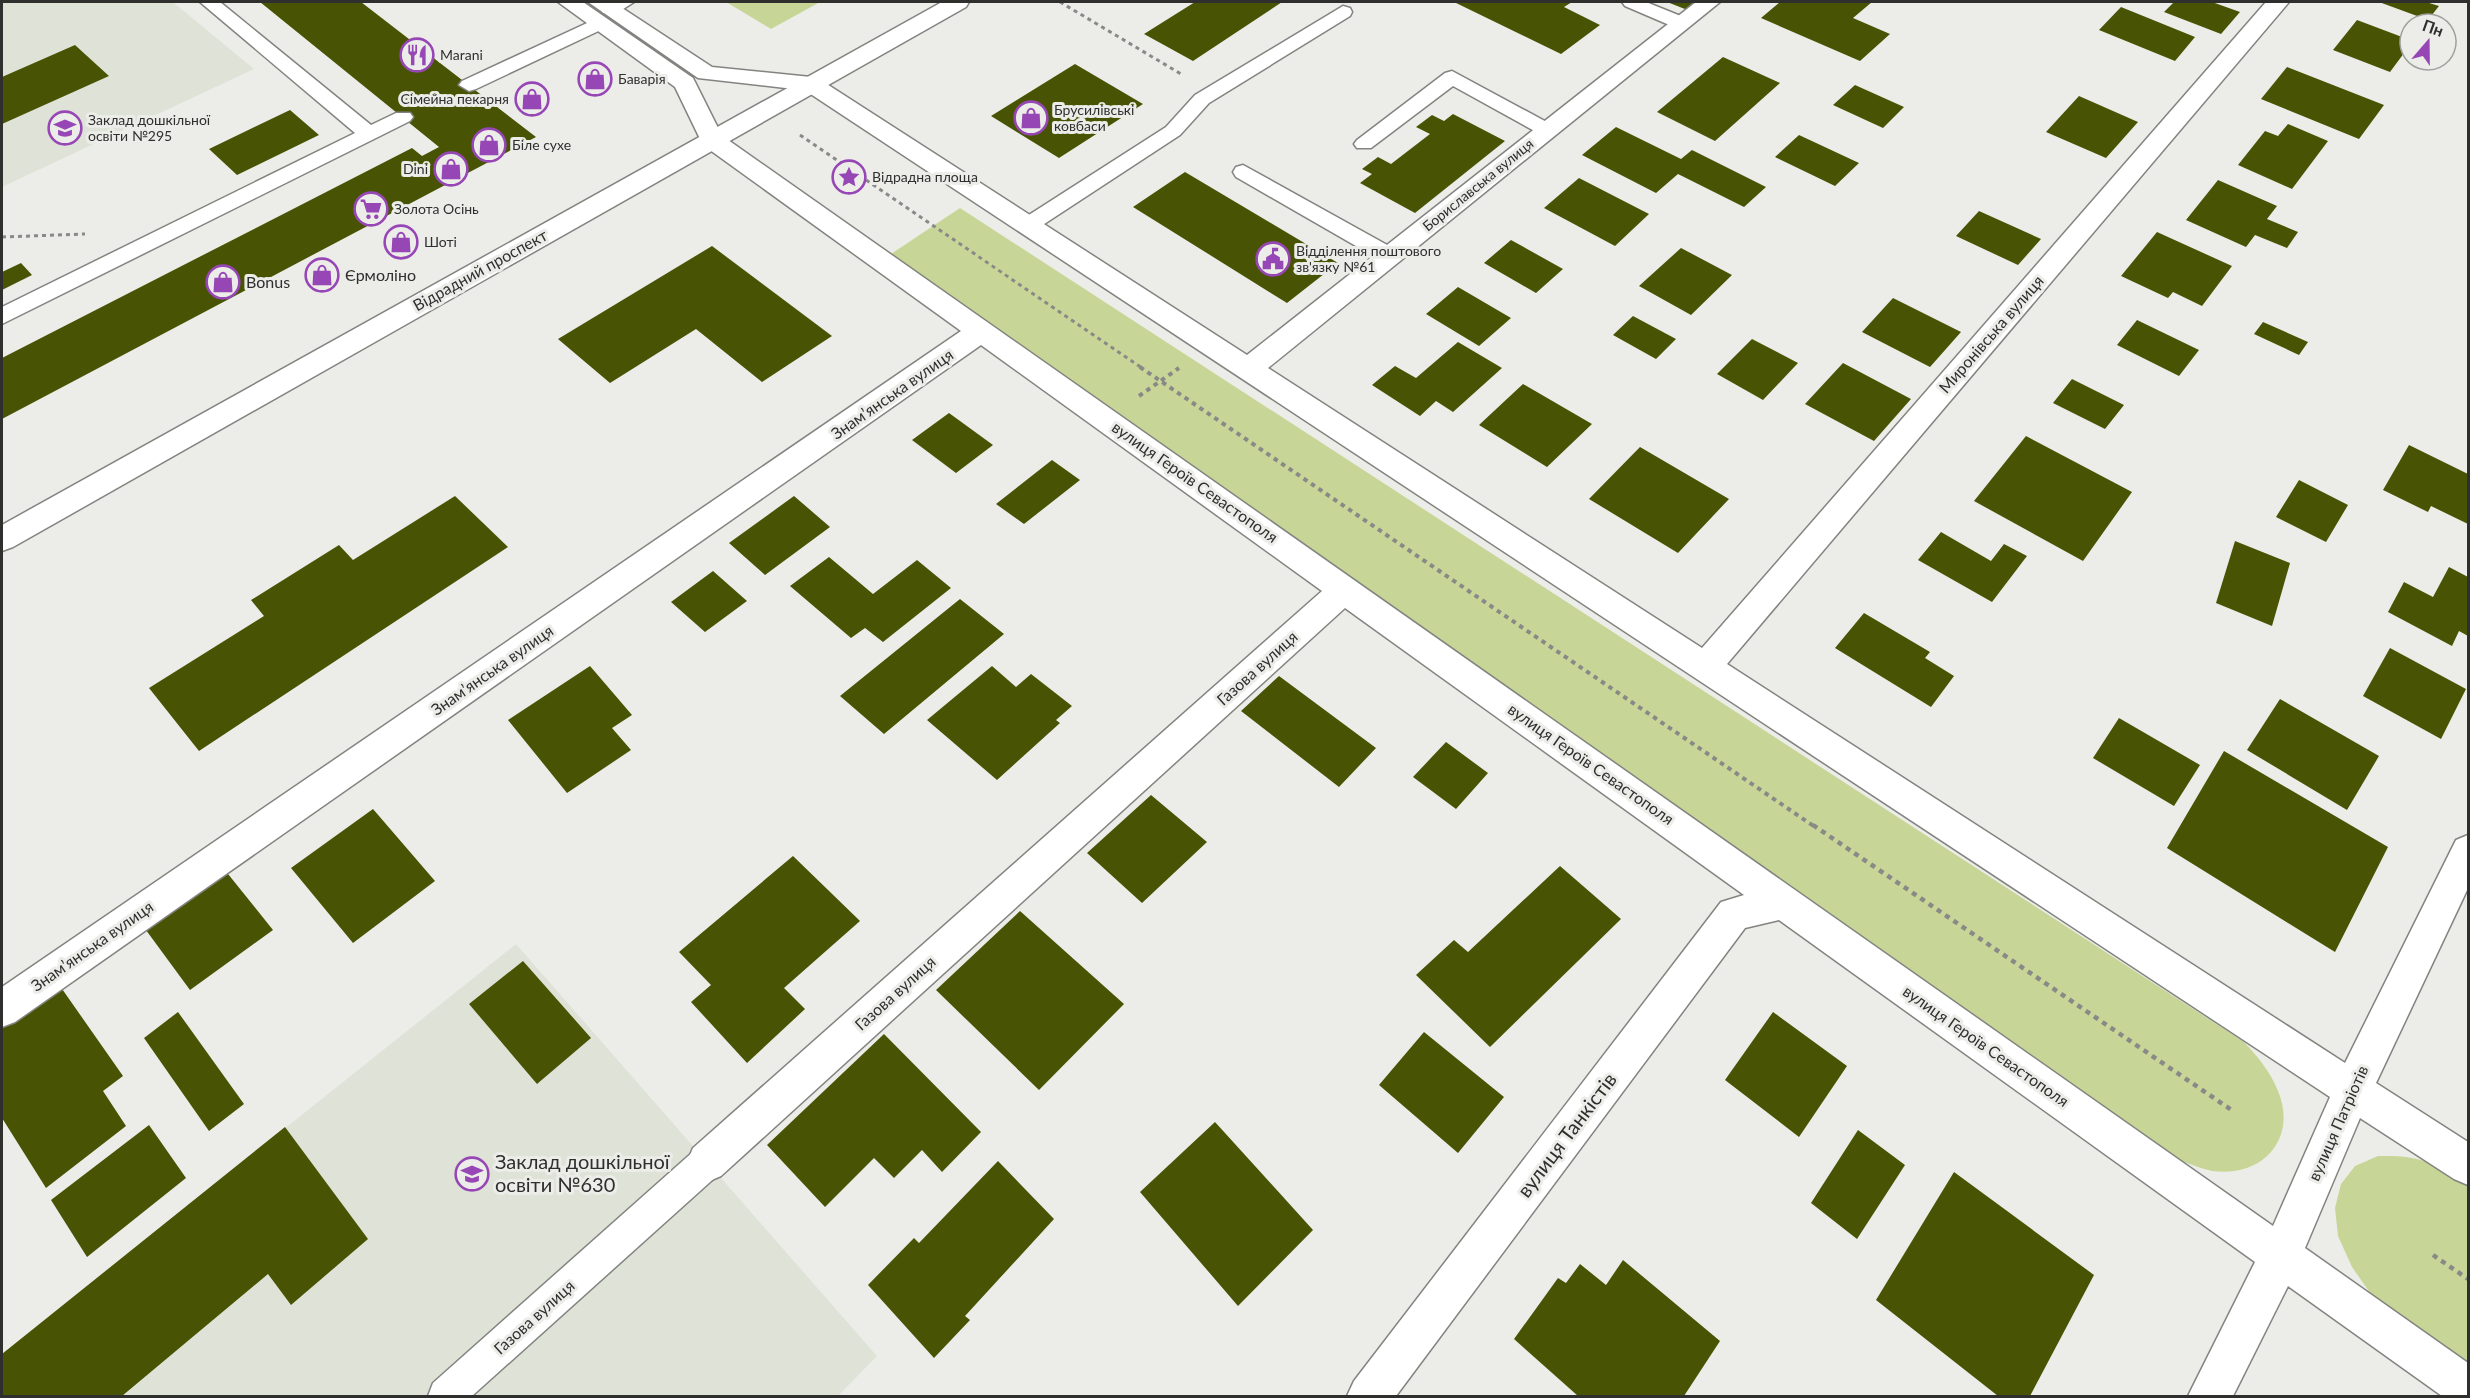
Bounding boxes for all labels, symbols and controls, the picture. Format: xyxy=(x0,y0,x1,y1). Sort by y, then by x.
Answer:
north arrow xyxy=(2398,12,2458,72)
text: Пн xyxy=(2420,15,2446,40)
restaurant icon: Marani xyxy=(399,37,435,73)
place label: Marani xyxy=(440,46,483,63)
shop icon: Баварія xyxy=(577,61,613,97)
place label: Баварія xyxy=(618,70,666,87)
shop icon: Сімейна пекарня xyxy=(514,81,550,117)
place label: Сімейна пекарня xyxy=(400,90,509,107)
shop icon: Брусилівські ковбаси xyxy=(1013,100,1049,136)
place label: Брусилівські ковбаси xyxy=(1054,101,1134,134)
school or university icon: Заклад дошкільної освіти №295 xyxy=(47,110,83,146)
place label: Заклад дошкільної освіти №295 xyxy=(88,111,211,144)
shop icon: Біле сухе xyxy=(471,127,507,163)
street label: Бориславська вулиця xyxy=(1419,135,1536,234)
place label: Біле сухе xyxy=(512,136,571,153)
shop icon: Dini xyxy=(433,151,469,187)
place icon: Відрадна площа xyxy=(831,159,867,195)
place label: Dini xyxy=(403,160,428,177)
place label: Відрадна площа xyxy=(872,168,978,185)
supermarket icon: Золота Осінь xyxy=(353,191,389,227)
place label: Золота Осінь xyxy=(394,200,479,217)
shop icon: Шоті xyxy=(383,224,419,260)
street label: Відрадний проспект xyxy=(409,225,550,314)
place label: Шоті xyxy=(424,233,457,250)
public building icon: Відділення поштового зв'язку №61 xyxy=(1255,241,1291,277)
place label: Відділення поштового зв'язку №61 xyxy=(1296,242,1441,275)
shop icon: Єрмоліно xyxy=(304,257,340,293)
shop icon: Bonus xyxy=(205,264,241,300)
place label: Єрмоліно xyxy=(345,265,416,284)
street label: Миронівська вулиця xyxy=(1934,271,2047,396)
place label: Bonus xyxy=(246,272,290,291)
street label: Знамʼянська вулиця xyxy=(827,344,956,443)
street label: вулиця Героїв Севастополя xyxy=(1109,417,1282,546)
street label: Знамʼянська вулиця xyxy=(427,620,556,719)
street label: Газова вулиця xyxy=(1212,627,1301,709)
street label: вулиця Героїв Севастополя xyxy=(1505,699,1678,828)
street label: Знамʼянська вулиця xyxy=(27,896,156,995)
street label: Газова вулиця xyxy=(850,952,939,1034)
street label: вулиця Героїв Севастополя xyxy=(1900,981,2073,1110)
street label: вулиця Патріотів xyxy=(2304,1062,2372,1183)
street label: вулиця Танкістів xyxy=(1512,1067,1621,1201)
place label: Заклад дошкільної освіти №630 xyxy=(495,1149,671,1196)
school or university icon: Заклад дошкільної освіти №630 xyxy=(454,1156,490,1192)
street label: Газова вулиця xyxy=(489,1276,578,1358)

